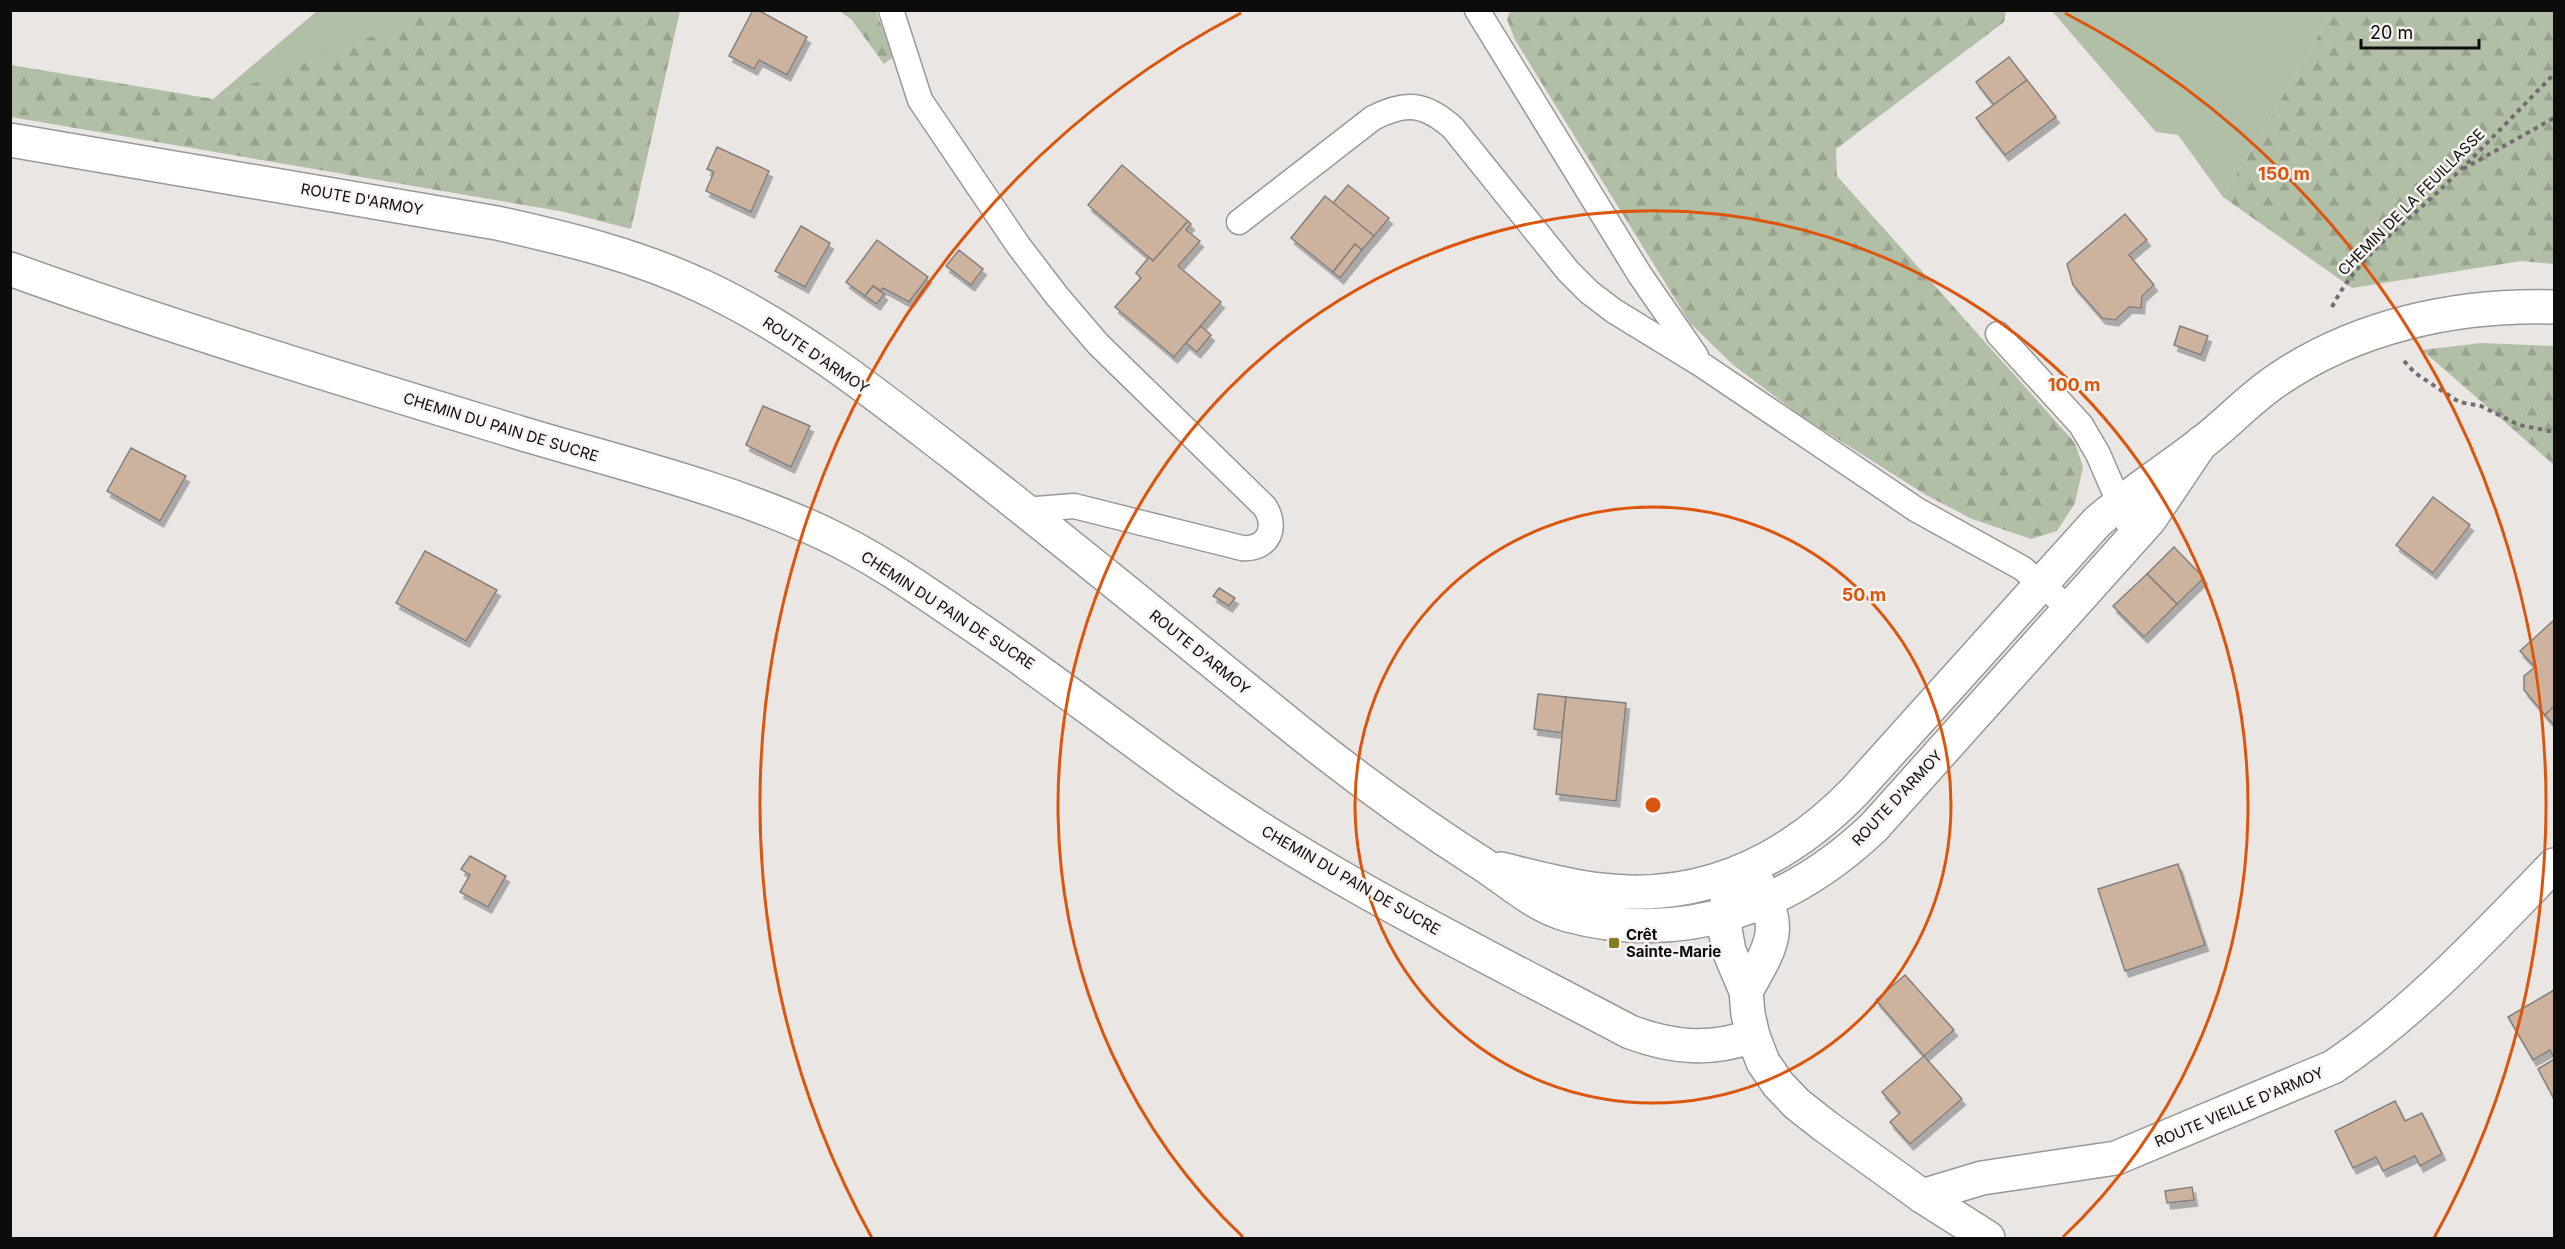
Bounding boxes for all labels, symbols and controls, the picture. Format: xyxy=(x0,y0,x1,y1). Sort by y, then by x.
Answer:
scale bar xyxy=(2361,12,2480,50)
text: 20 m xyxy=(2370,22,2413,43)
street label: CHEMIN DE LA FEUILLASSE xyxy=(2334,125,2488,279)
text: 150 m xyxy=(2258,163,2310,184)
street label: ROUTE D'ARMOY xyxy=(299,179,425,219)
street label: ROUTE D'ARMOY xyxy=(759,312,873,398)
text: 100 m xyxy=(2048,374,2100,395)
street label: CHEMIN DU PAIN DE SUCRE xyxy=(401,388,601,466)
street label: CHEMIN DU PAIN DE SUCRE xyxy=(858,547,1038,673)
text: 50 m xyxy=(1842,584,1886,605)
street label: ROUTE D'ARMOY xyxy=(1146,606,1254,698)
street label: ROUTE D'ARMOY xyxy=(1848,746,1946,850)
centre of rings xyxy=(1643,795,1663,815)
street label: CHEMIN DU PAIN DE SUCRE xyxy=(1258,821,1444,939)
place label: Crêt Sainte-Marie xyxy=(1626,925,1721,961)
marker: Crêt Sainte-Marie xyxy=(1607,936,1621,950)
street label: ROUTE VIEILLE D'ARMOY xyxy=(2152,1063,2326,1151)

